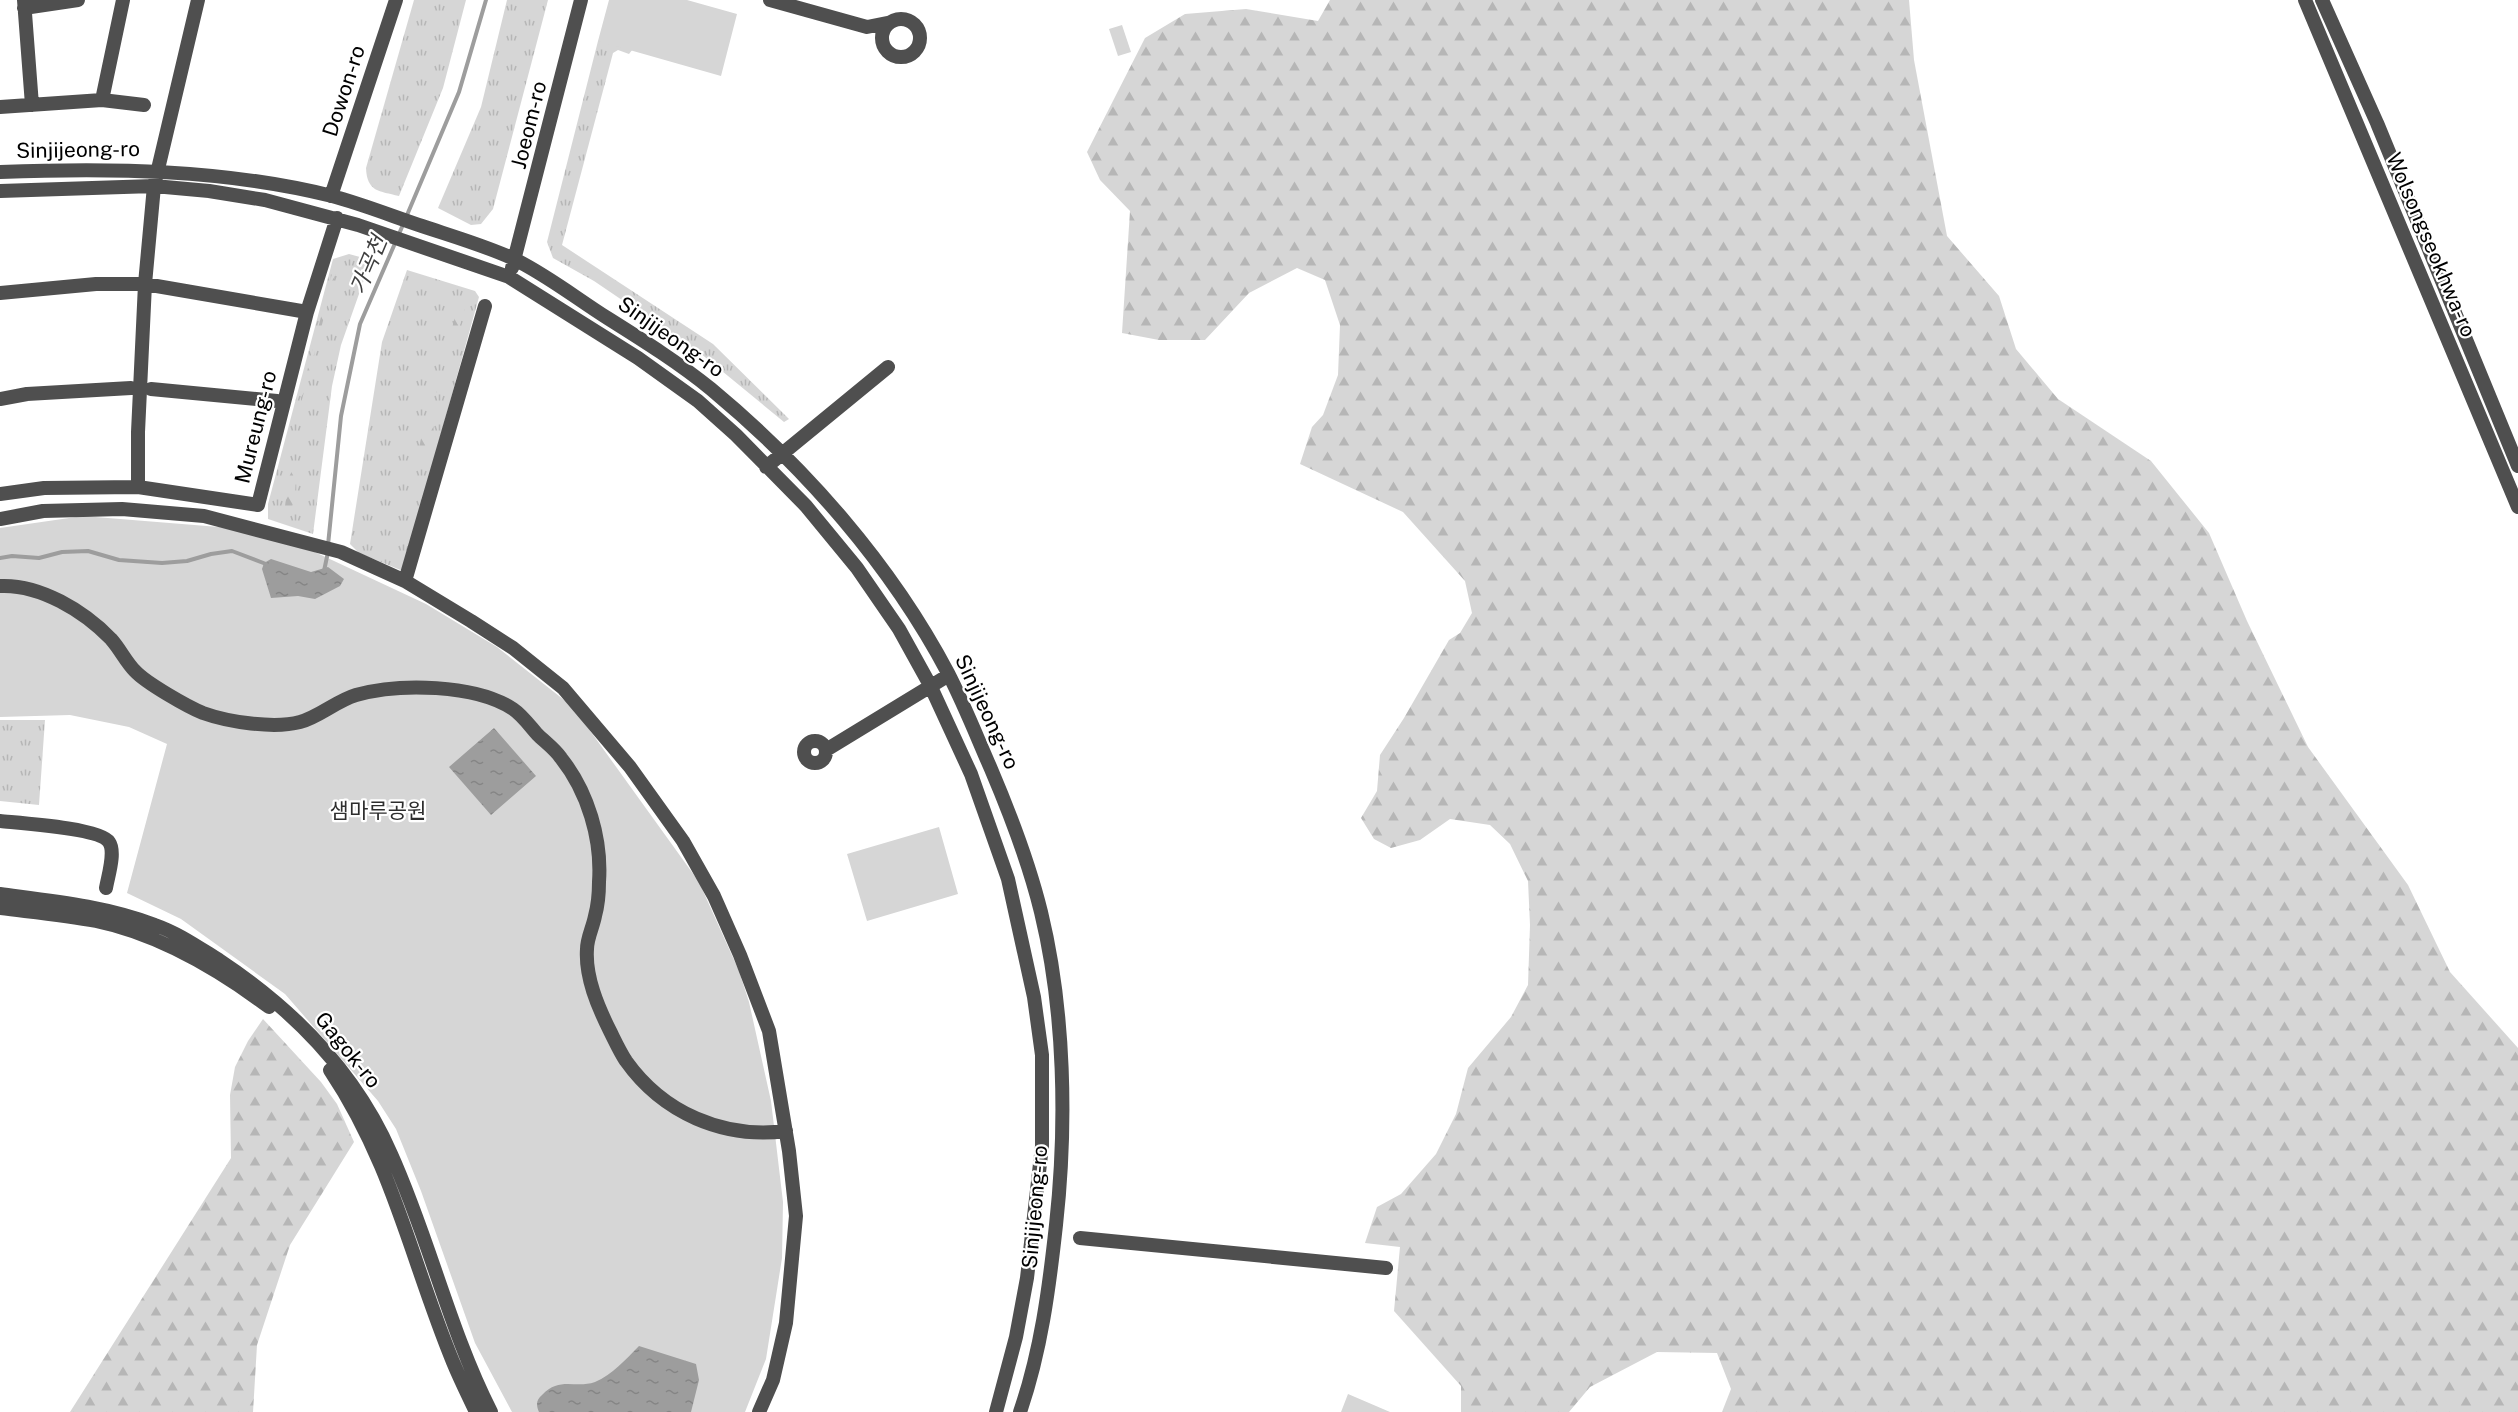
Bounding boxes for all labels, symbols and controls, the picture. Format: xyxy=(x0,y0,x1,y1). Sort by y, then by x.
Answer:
street label: Dowon-ro xyxy=(317,42,370,140)
street label: Joeom-ro xyxy=(506,78,552,171)
street label: Sinjijeong-ro xyxy=(16,136,140,163)
street label: Wolsongseokhwa-ro xyxy=(2381,149,2482,341)
water label: 가곡천 xyxy=(344,229,393,298)
street label: Sinjijeong-ro xyxy=(613,291,729,382)
street label: Mureung-ro xyxy=(229,368,282,486)
street label: Sinjijeong-ro xyxy=(950,650,1025,773)
park label: 샘마루공원 xyxy=(330,798,426,823)
street label: Gagok-ro xyxy=(310,1007,387,1093)
street label: Sinjijeong-ro xyxy=(1017,1144,1052,1270)

